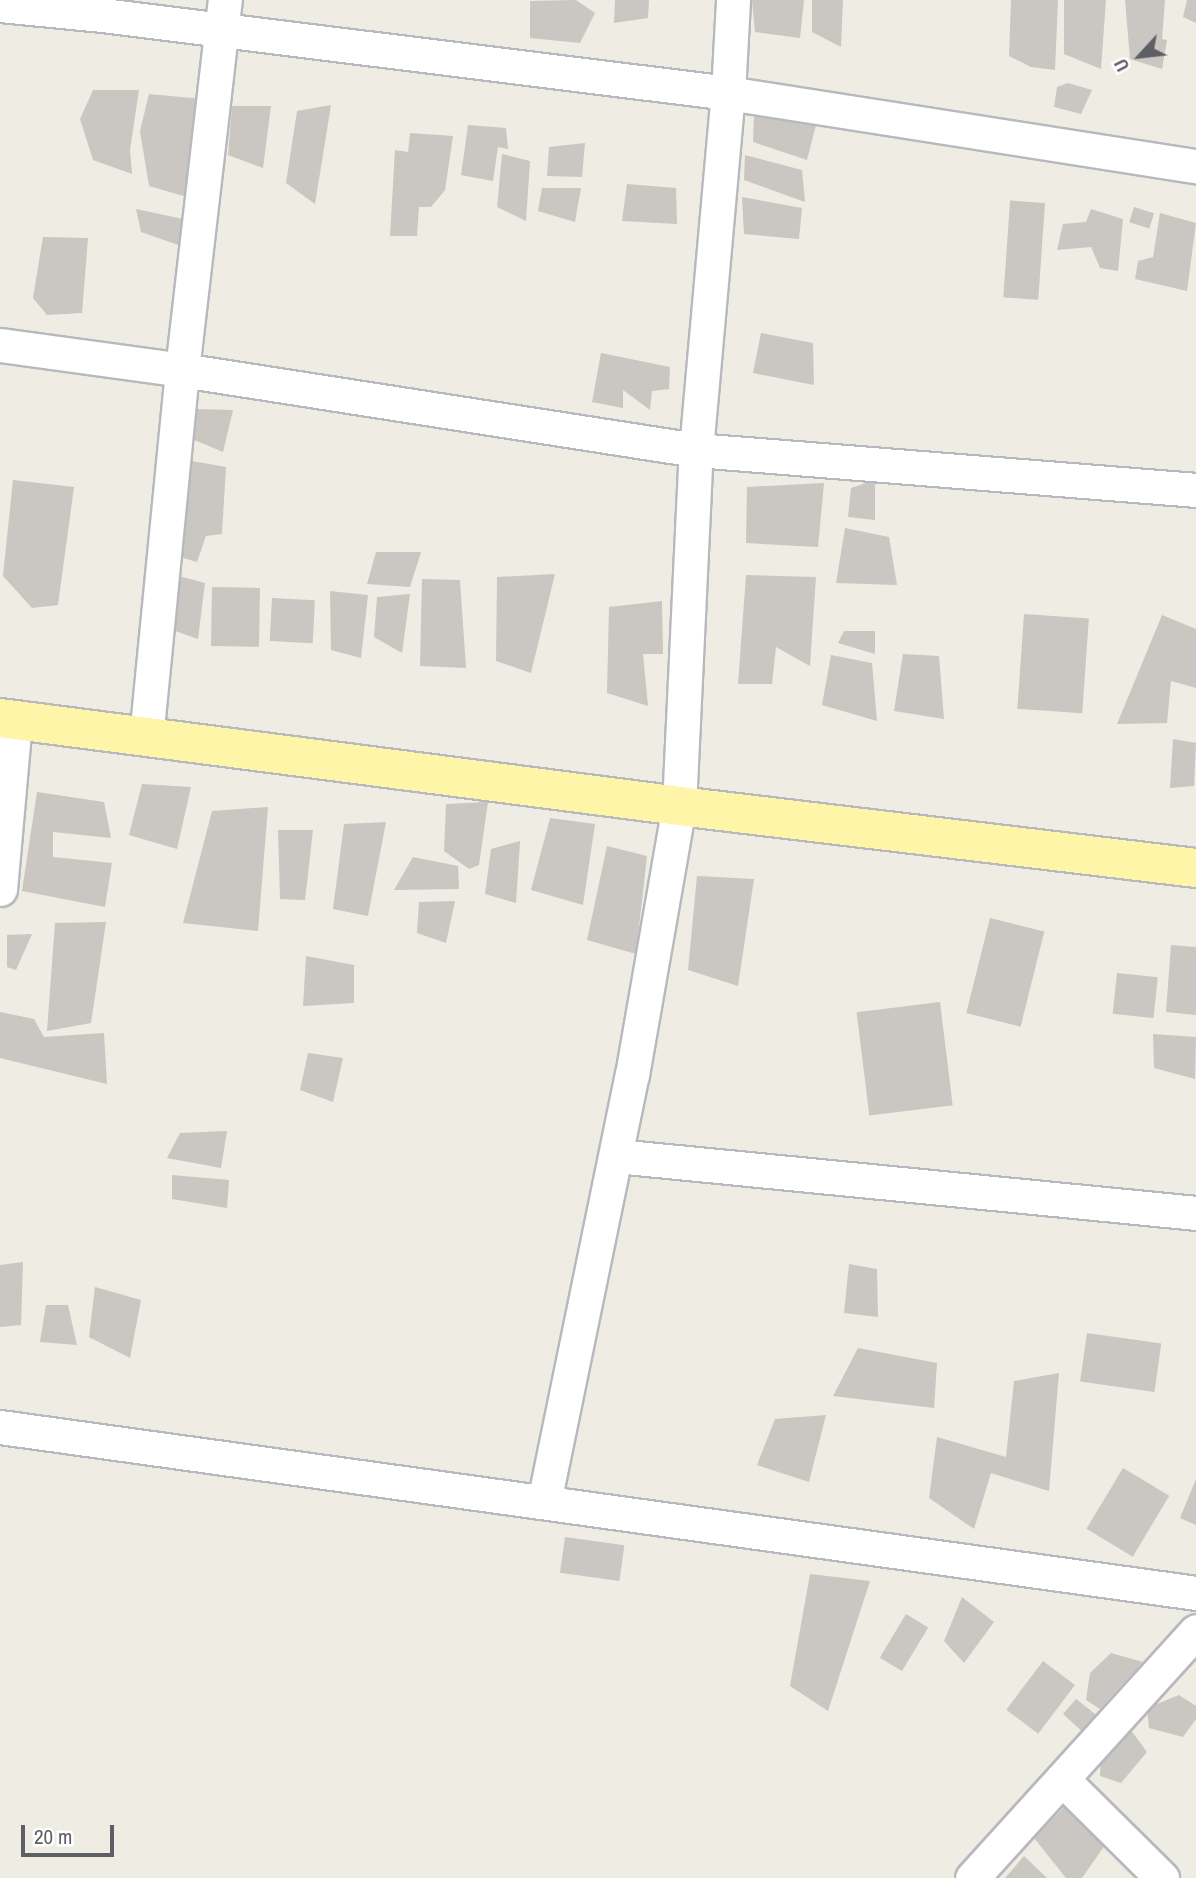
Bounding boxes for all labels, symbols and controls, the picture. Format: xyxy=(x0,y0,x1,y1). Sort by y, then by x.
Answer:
north arrow xyxy=(1105,21,1175,91)
text: U xyxy=(1107,55,1135,76)
scale bar xyxy=(24,1812,117,1856)
text: 20 m xyxy=(34,1822,72,1851)

